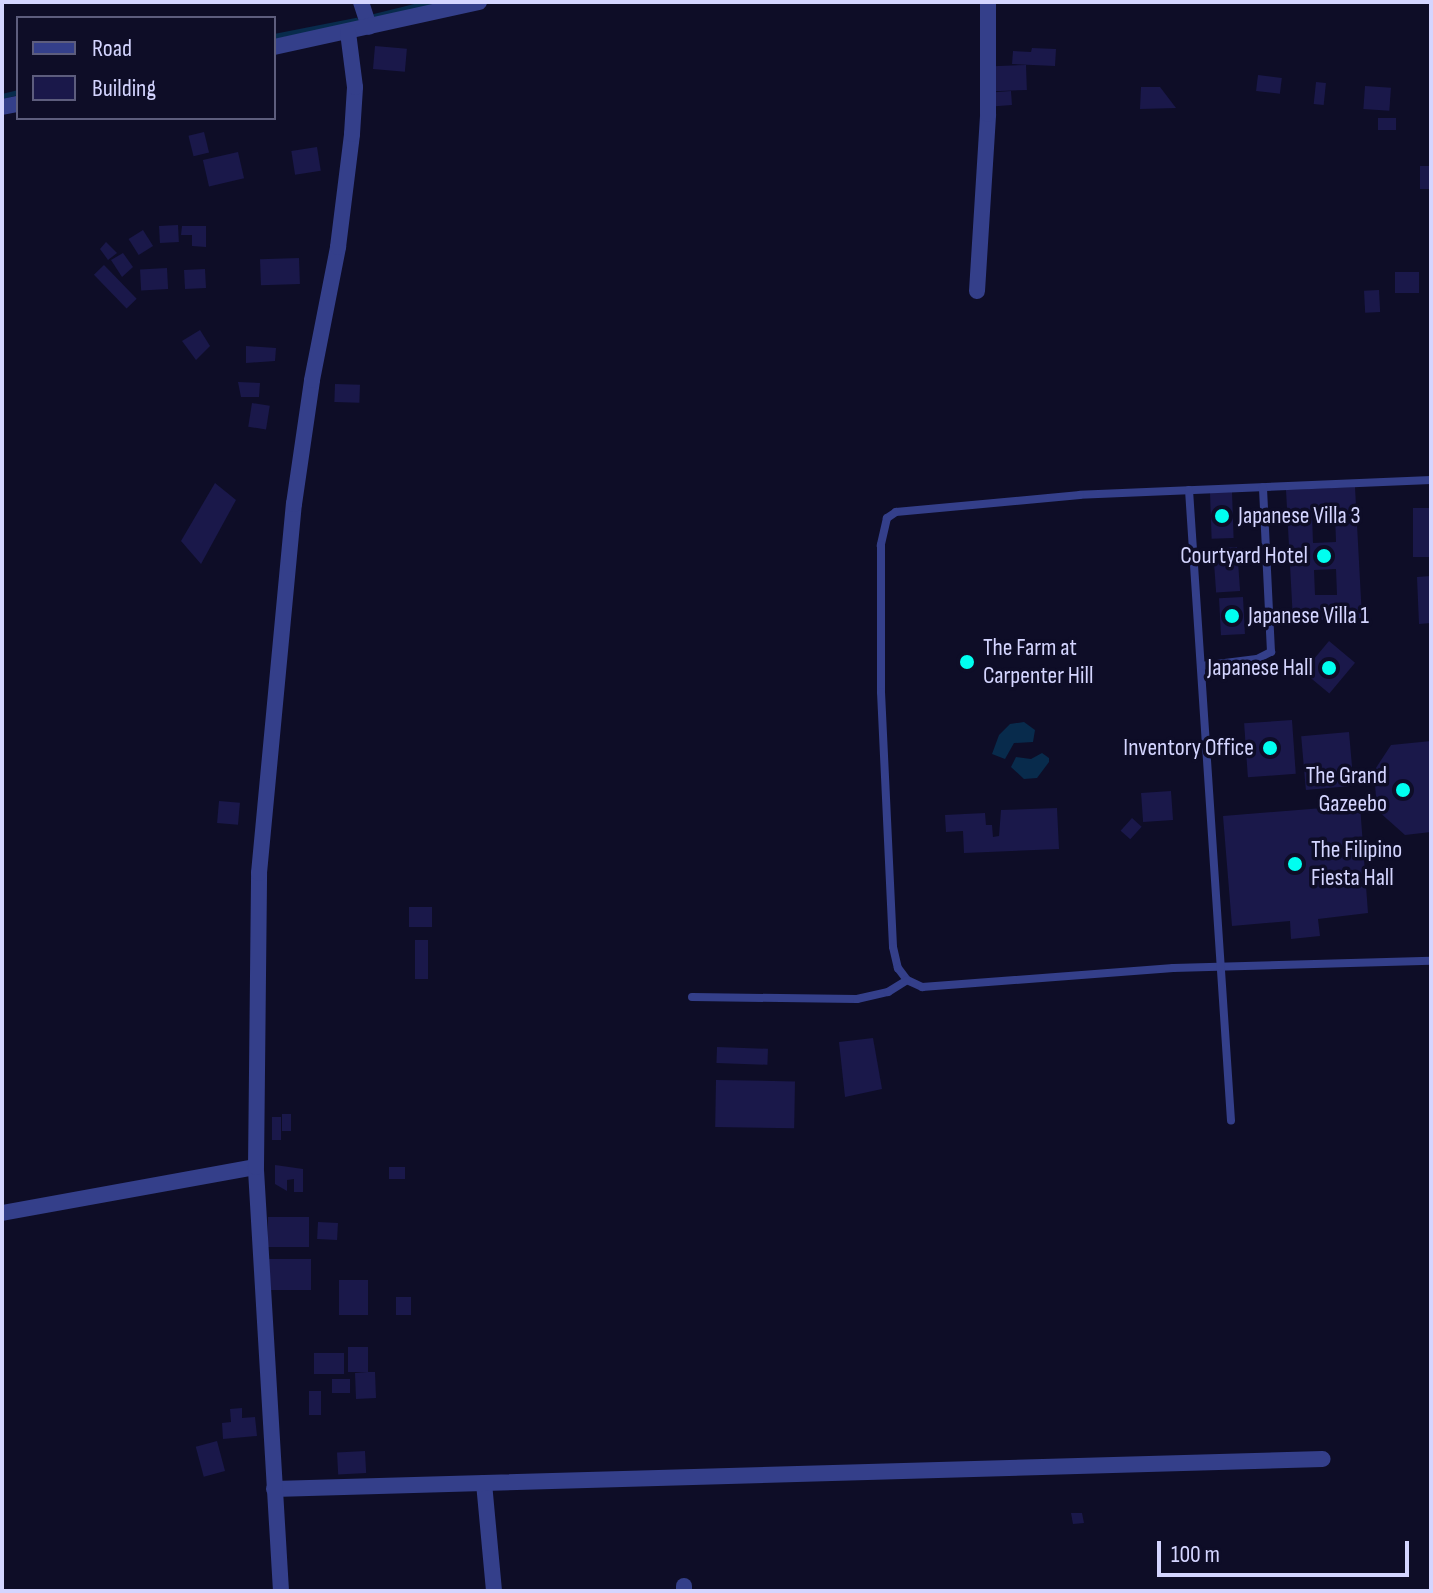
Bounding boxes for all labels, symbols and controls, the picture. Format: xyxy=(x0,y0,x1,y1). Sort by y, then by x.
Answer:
legend xyxy=(16,16,276,120)
text: Road xyxy=(92,34,132,63)
text: Building xyxy=(92,74,156,103)
place label: Japanese Villa 3 xyxy=(1238,502,1361,530)
marker: Japanese Villa 3 xyxy=(1213,507,1231,525)
place label: Courtyard Hotel xyxy=(1180,542,1308,570)
marker: Courtyard Hotel xyxy=(1315,547,1333,565)
place label: Japanese Villa 1 xyxy=(1248,602,1369,630)
marker: Japanese Villa 1 xyxy=(1223,607,1241,625)
place label: The Farm at Carpenter Hill xyxy=(983,634,1093,690)
marker: The Farm at Carpenter Hill xyxy=(958,653,976,671)
place label: Japanese Hall xyxy=(1207,654,1313,682)
marker: Japanese Hall xyxy=(1320,659,1338,677)
place label: Inventory Office xyxy=(1123,734,1254,762)
marker: Inventory Office xyxy=(1261,739,1279,757)
place label: The Grand Gazeebo xyxy=(1306,762,1387,818)
marker: The Grand Gazeebo xyxy=(1394,781,1412,799)
place label: The Filipino Fiesta Hall xyxy=(1311,836,1402,892)
marker: The Filipino Fiesta Hall xyxy=(1286,855,1304,873)
scale bar xyxy=(1161,1525,1413,1575)
text: 100 m xyxy=(1171,1540,1220,1569)

